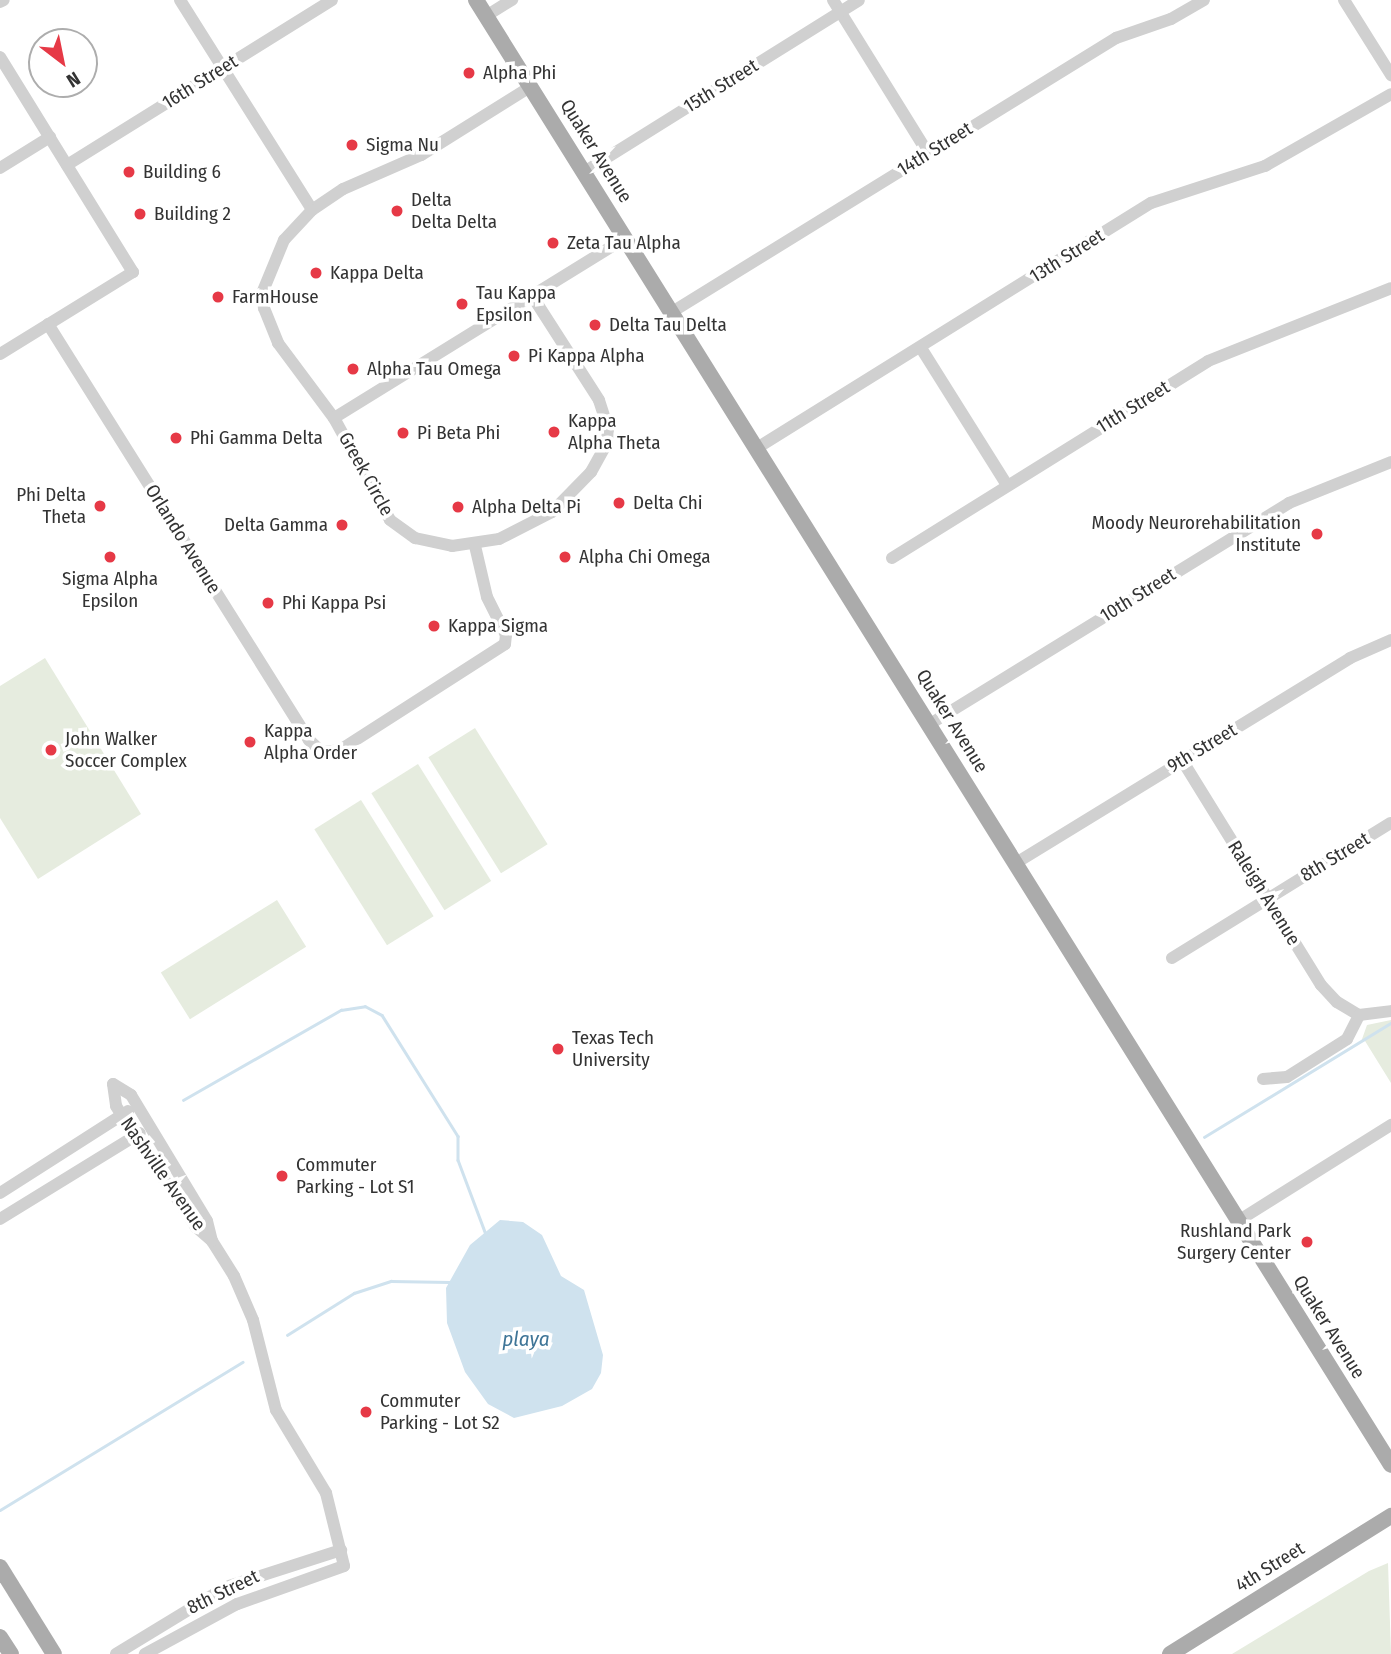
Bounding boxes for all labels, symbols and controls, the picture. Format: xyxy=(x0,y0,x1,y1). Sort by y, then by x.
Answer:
north arrow xyxy=(28,28,98,98)
street label: 16th Street xyxy=(158,50,242,114)
street label: 15th Street xyxy=(680,54,762,118)
place label: Alpha Phi xyxy=(483,62,556,84)
marker: Alpha Phi xyxy=(461,65,477,81)
text: N xyxy=(62,67,84,92)
street label: Quaker Avenue xyxy=(555,95,637,207)
street label: 14th Street xyxy=(893,117,977,181)
place label: Sigma Nu xyxy=(366,134,439,156)
marker: Sigma Nu xyxy=(344,137,360,153)
place label: Building 6 xyxy=(143,161,221,183)
marker: Building 6 xyxy=(121,164,137,180)
place label: Delta Delta Delta xyxy=(411,189,497,233)
place label: Building 2 xyxy=(154,203,231,225)
marker: Delta Delta Delta xyxy=(389,203,405,219)
marker: Building 2 xyxy=(132,206,148,222)
street label: 13th Street xyxy=(1026,224,1108,288)
place label: Zeta Tau Alpha xyxy=(567,232,681,254)
marker: Zeta Tau Alpha xyxy=(545,235,561,251)
place label: Kappa Delta xyxy=(330,262,424,284)
marker: Kappa Delta xyxy=(308,265,324,281)
place label: Tau Kappa Epsilon xyxy=(476,282,556,326)
place label: FarmHouse xyxy=(232,286,319,308)
marker: FarmHouse xyxy=(210,289,226,305)
marker: Tau Kappa Epsilon xyxy=(454,296,470,312)
place label: Delta Tau Delta xyxy=(609,314,727,336)
marker: Delta Tau Delta xyxy=(587,317,603,333)
place label: Pi Kappa Alpha xyxy=(528,345,645,367)
marker: Pi Kappa Alpha xyxy=(506,348,522,364)
place label: Alpha Tau Omega xyxy=(367,358,501,380)
marker: Alpha Tau Omega xyxy=(345,361,361,377)
street label: 11th Street xyxy=(1092,376,1174,438)
place label: Kappa Alpha Theta xyxy=(568,410,660,454)
place label: Pi Beta Phi xyxy=(417,422,500,444)
marker: Kappa Alpha Theta xyxy=(546,424,562,440)
marker: Pi Beta Phi xyxy=(395,425,411,441)
place label: Phi Gamma Delta xyxy=(190,427,323,449)
street label: Greek Circle xyxy=(334,428,398,520)
marker: Phi Gamma Delta xyxy=(168,430,184,446)
street label: Orlando Avenue xyxy=(140,480,226,598)
place label: Phi Delta Theta xyxy=(16,484,86,528)
place label: Delta Chi xyxy=(633,492,703,514)
marker: Delta Chi xyxy=(611,495,627,511)
place label: Alpha Delta Pi xyxy=(472,496,581,518)
marker: Phi Delta Theta xyxy=(92,498,108,514)
marker: Alpha Delta Pi xyxy=(450,499,466,515)
place label: Moody Neurorehabilitation Institute xyxy=(1092,512,1301,556)
place label: Delta Gamma xyxy=(224,514,328,536)
marker: Delta Gamma xyxy=(334,517,350,533)
marker: Moody Neurorehabilitation Institute xyxy=(1307,524,1327,544)
place label: Alpha Chi Omega xyxy=(579,546,710,568)
marker: Sigma Alpha Epsilon xyxy=(102,549,118,565)
marker: Alpha Chi Omega xyxy=(557,549,573,565)
street label: 10th Street xyxy=(1096,563,1180,627)
place label: Sigma Alpha Epsilon xyxy=(62,568,158,612)
place label: Phi Kappa Psi xyxy=(282,592,386,614)
marker: Phi Kappa Psi xyxy=(260,595,276,611)
place label: Kappa Sigma xyxy=(448,615,548,637)
marker: Kappa Sigma xyxy=(426,618,442,634)
street label: Quaker Avenue xyxy=(911,665,993,777)
street label: 9th Street xyxy=(1163,718,1241,778)
place label: Kappa Alpha Order xyxy=(264,720,357,764)
place label: John Walker Soccer Complex xyxy=(65,728,187,772)
marker: Kappa Alpha Order xyxy=(242,734,258,750)
marker: John Walker Soccer Complex xyxy=(43,742,59,758)
street label: 8th Street xyxy=(1296,827,1374,887)
street label: Raleigh Avenue xyxy=(1223,837,1305,949)
place label: Texas Tech University xyxy=(572,1027,654,1071)
marker: Texas Tech University xyxy=(550,1041,566,1057)
street label: Nashville Avenue xyxy=(116,1113,210,1235)
place label: Commuter Parking - Lot S1 xyxy=(296,1154,414,1198)
marker: Commuter Parking - Lot S1 xyxy=(274,1168,290,1184)
place label: Rushland Park Surgery Center xyxy=(1177,1220,1291,1264)
marker: Rushland Park Surgery Center xyxy=(1297,1232,1317,1252)
street label: Quaker Avenue xyxy=(1288,1271,1370,1383)
water label: playa xyxy=(502,1326,550,1352)
place label: Commuter Parking - Lot S2 xyxy=(380,1390,500,1434)
marker: Commuter Parking - Lot S2 xyxy=(358,1404,374,1420)
street label: 4th Street xyxy=(1231,1537,1309,1597)
street label: 8th Street xyxy=(183,1565,263,1619)

